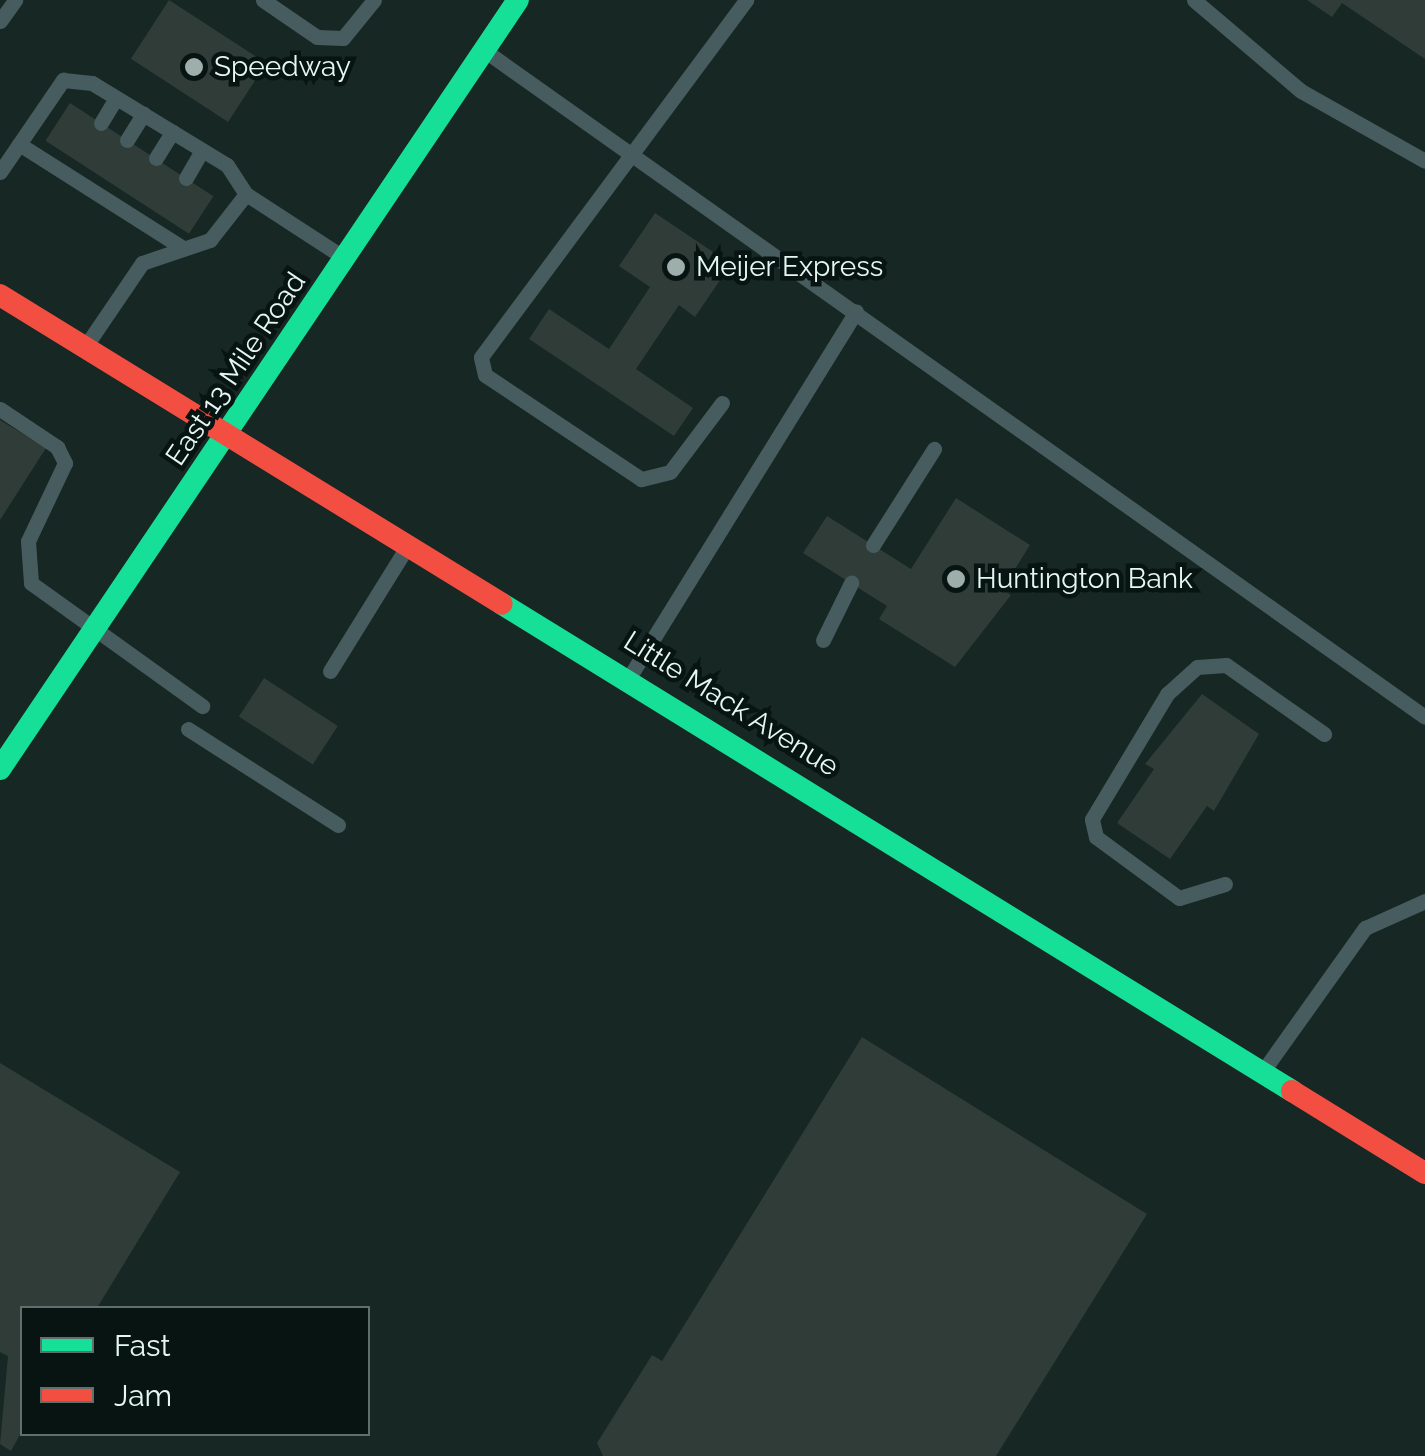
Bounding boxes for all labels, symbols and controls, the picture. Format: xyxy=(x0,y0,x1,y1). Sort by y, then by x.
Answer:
place label: Speedway xyxy=(214,50,351,84)
marker: Speedway xyxy=(183,56,205,78)
place label: Meijer Express xyxy=(696,250,884,284)
marker: Meijer Express xyxy=(665,256,687,278)
street label: East 13 Mile Road xyxy=(159,266,313,472)
place label: Huntington Bank xyxy=(976,562,1193,596)
marker: Huntington Bank xyxy=(945,568,967,590)
street label: Little Mack Avenue xyxy=(617,624,845,784)
legend xyxy=(20,1306,370,1436)
text: Fast xyxy=(114,1328,171,1363)
text: Jam xyxy=(114,1378,172,1413)

